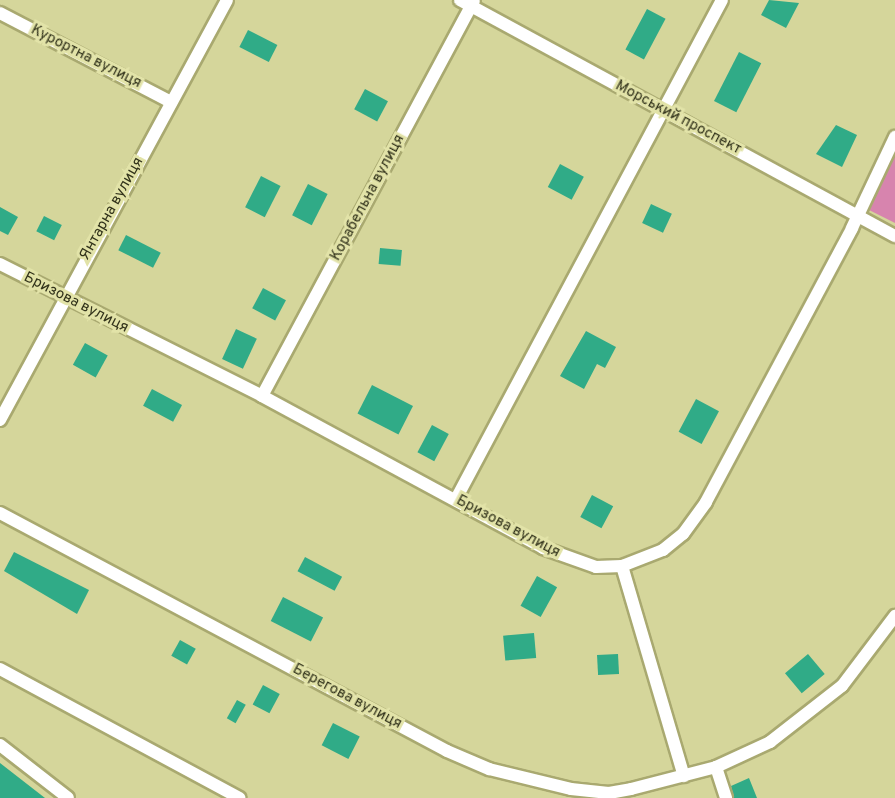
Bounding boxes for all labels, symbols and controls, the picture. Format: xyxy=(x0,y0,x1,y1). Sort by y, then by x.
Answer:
street label: Курортна вулиця xyxy=(28,21,144,93)
street label: Морський проспект xyxy=(612,77,744,159)
street label: Корабельна вулиця xyxy=(327,132,409,264)
street label: Янтарна вулиця xyxy=(76,154,148,264)
street label: Бризова вулиця xyxy=(21,269,131,337)
street label: Бризова вулиця xyxy=(453,492,563,562)
street label: Берегова вулиця xyxy=(289,661,405,733)

